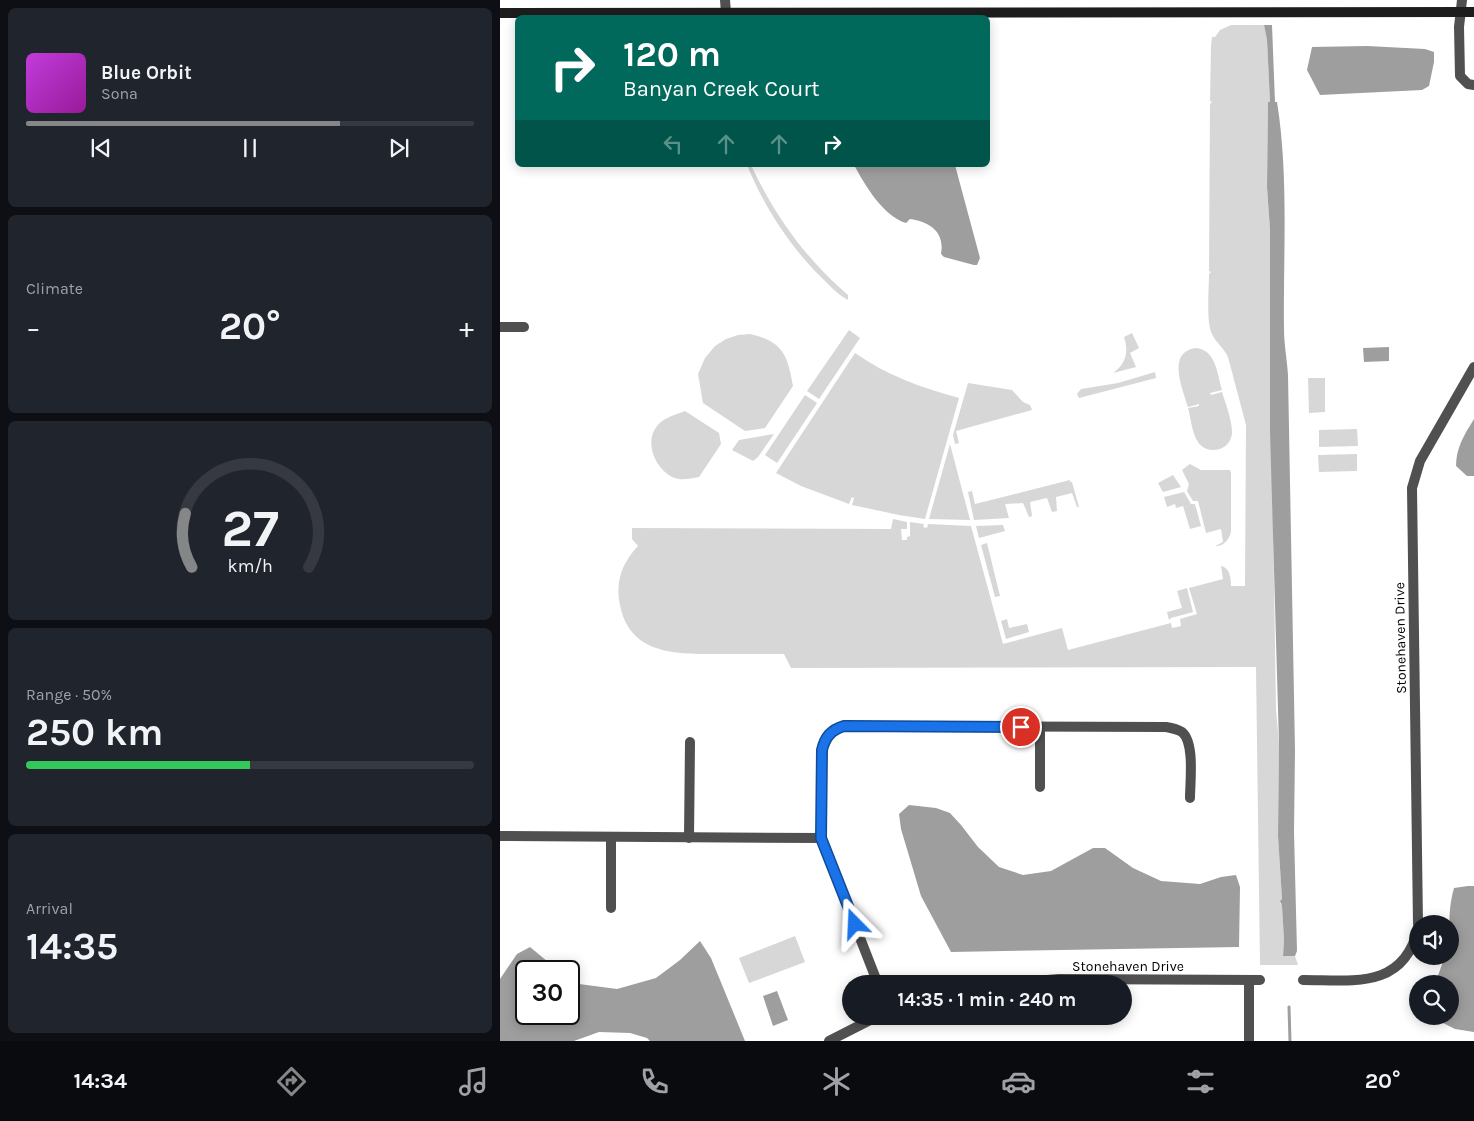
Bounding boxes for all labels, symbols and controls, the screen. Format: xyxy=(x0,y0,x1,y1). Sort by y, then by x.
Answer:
text: 120 m xyxy=(623,34,721,75)
icon: right xyxy=(540,35,605,100)
text: Blue Orbit xyxy=(101,62,192,84)
text: Banyan Creek Court xyxy=(623,76,820,102)
text: Sona xyxy=(101,84,138,103)
icon: left xyxy=(659,130,687,158)
icon: ahead xyxy=(712,130,740,158)
icon: ahead xyxy=(765,130,793,158)
icon: right xyxy=(818,130,846,158)
icon: previous xyxy=(87,134,115,162)
icon: pause xyxy=(236,134,264,162)
icon: next xyxy=(385,134,413,162)
text: Climate xyxy=(26,279,83,298)
text: 20° xyxy=(219,304,281,349)
text: − xyxy=(26,311,41,344)
text: + xyxy=(459,311,474,344)
text: 27 xyxy=(221,498,279,559)
text: km/h xyxy=(227,556,273,577)
street label: Stonehaven Drive xyxy=(1391,582,1410,694)
text: Range · 50% xyxy=(26,685,112,704)
pin xyxy=(1000,706,1042,748)
text: 250 km xyxy=(26,710,163,755)
icon: arrive xyxy=(1007,713,1035,741)
position arrow xyxy=(828,897,880,949)
text: Arrival xyxy=(26,899,73,918)
map controls xyxy=(1409,915,1459,1025)
button: sound xyxy=(1409,915,1459,965)
text: 14:35 xyxy=(26,924,118,969)
street label: Stonehaven Drive xyxy=(1072,958,1184,975)
speed limit sign: 30 xyxy=(515,960,580,1025)
button: search xyxy=(1409,975,1459,1025)
text: 14:35 · 1 min · 240 m xyxy=(898,989,1076,1011)
icon: directions xyxy=(274,1064,309,1099)
icon: music xyxy=(456,1064,491,1099)
icon: phone xyxy=(637,1064,672,1099)
icon: climate xyxy=(819,1064,854,1099)
icon: car xyxy=(1001,1064,1036,1099)
icon: filters xyxy=(1183,1064,1218,1099)
text: 14:34 xyxy=(73,1068,127,1094)
text: 20° xyxy=(1365,1068,1401,1094)

